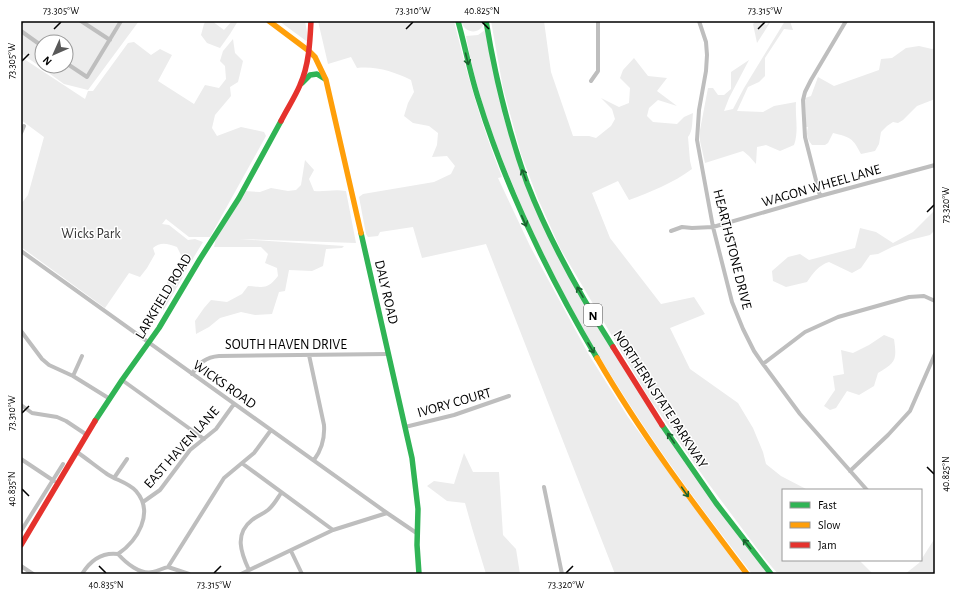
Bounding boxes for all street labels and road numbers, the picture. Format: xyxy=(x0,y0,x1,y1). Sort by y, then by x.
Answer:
street label: WAGON WHEEL LANE xyxy=(760,162,883,210)
street label: HEARTHSTONE DRIVE xyxy=(710,188,754,311)
street label: LARKFIELD ROAD xyxy=(133,252,195,342)
street label: DALY ROAD xyxy=(372,259,400,326)
road number: N xyxy=(584,304,602,326)
street label: NORTHERN STATE PARKWAY xyxy=(610,328,710,471)
street label: SOUTH HAVEN DRIVE xyxy=(225,338,347,352)
street label: WICKS ROAD xyxy=(190,358,258,412)
street label: IVORY COURT xyxy=(416,386,493,420)
street label: EAST HAVEN LANE xyxy=(142,404,222,491)

